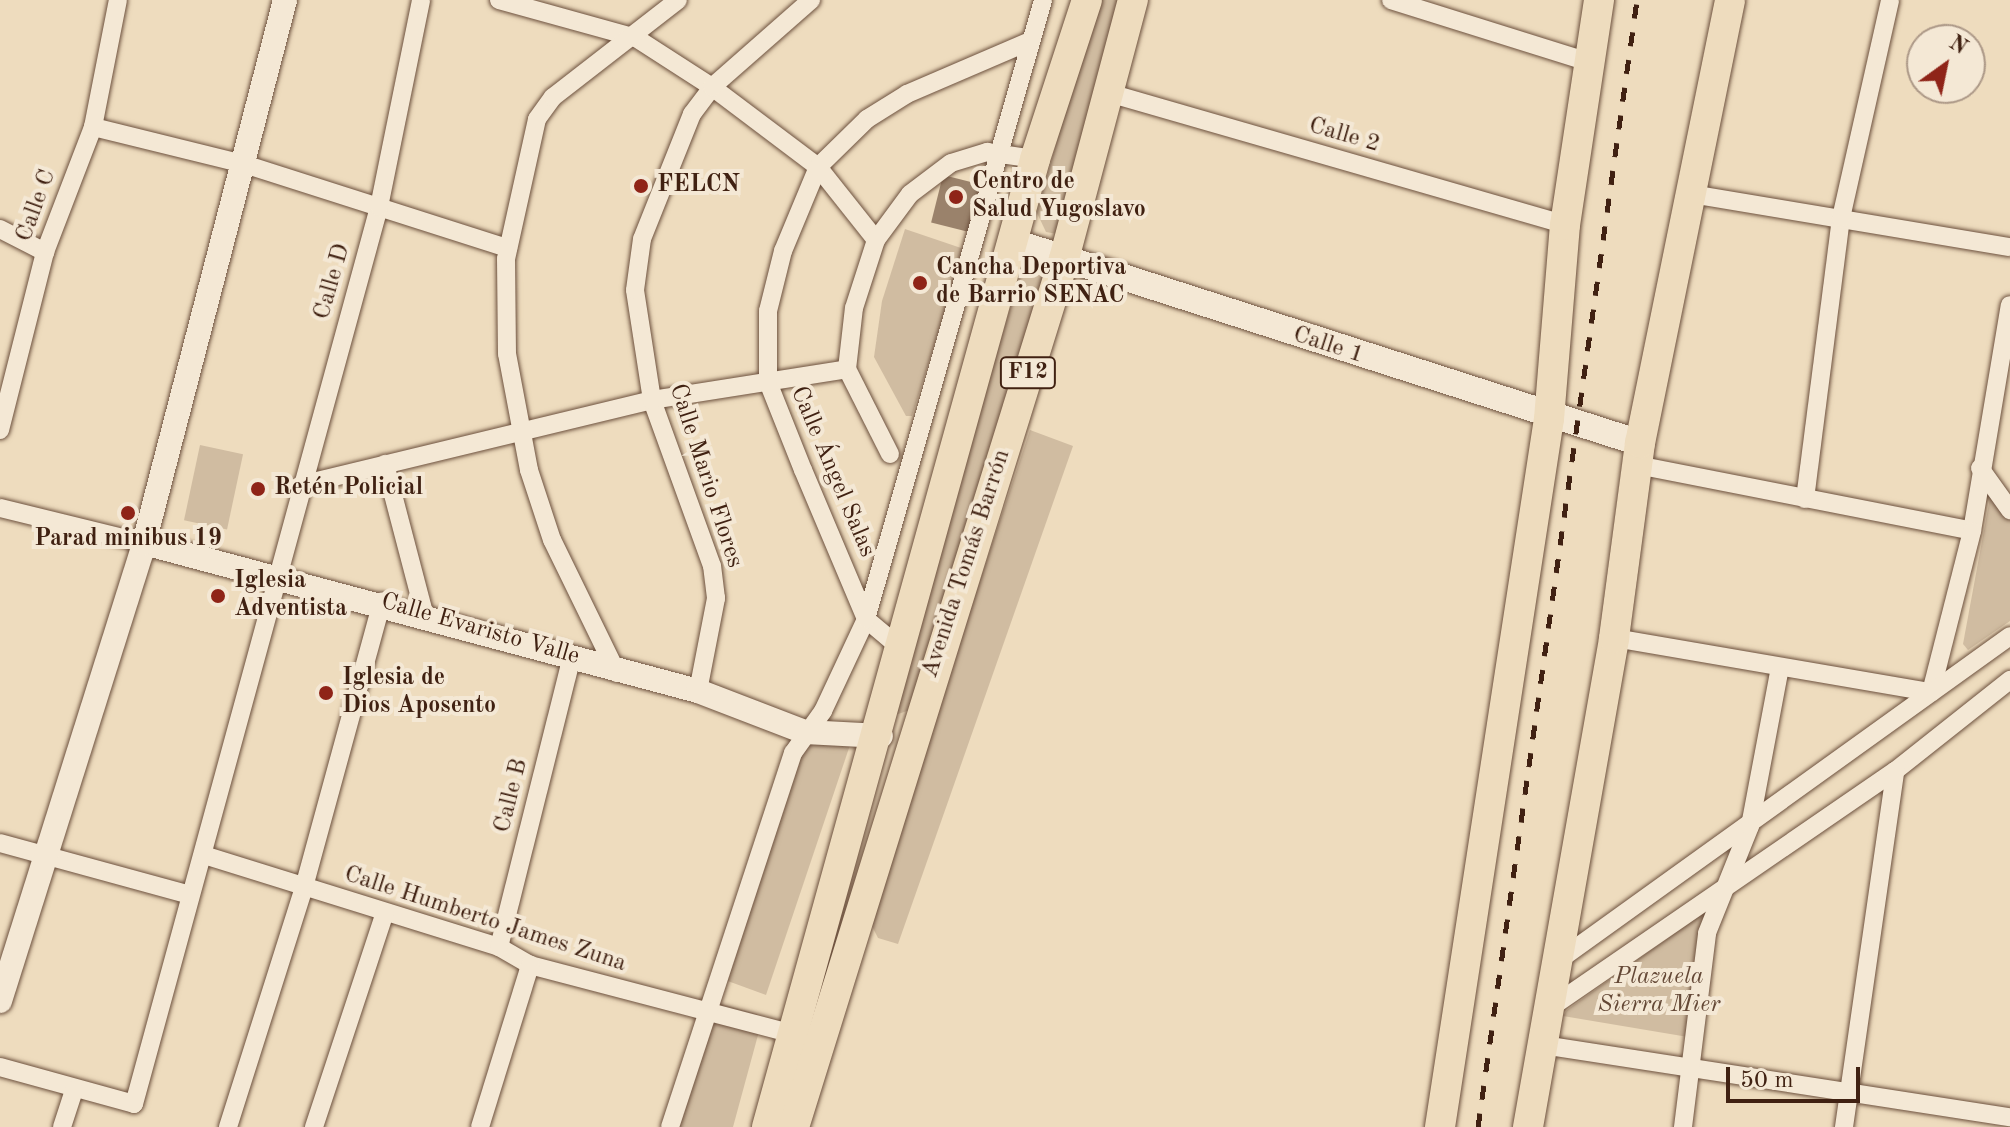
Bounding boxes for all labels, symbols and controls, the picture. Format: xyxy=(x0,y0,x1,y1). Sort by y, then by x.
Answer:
north arrow xyxy=(1906,24,1986,104)
text: N xyxy=(1945,32,1971,59)
street label: Calle 2 xyxy=(1305,112,1383,160)
street label: Calle C xyxy=(11,166,63,246)
place label: Centro de Salud Yugoslavo xyxy=(972,169,1146,225)
place label: FELCN xyxy=(657,172,740,200)
marker: FELCN xyxy=(632,177,650,195)
marker: Centro de Salud Yugoslavo xyxy=(947,188,965,206)
street label: Calle D xyxy=(308,241,358,323)
place label: Cancha Deportiva de Barrio SENAC xyxy=(936,255,1126,311)
marker: Cancha Deportiva de Barrio SENAC xyxy=(911,274,929,292)
street label: Calle 1 xyxy=(1289,321,1367,371)
road number: F12 xyxy=(998,355,1058,391)
street label: Calle Mario Flores xyxy=(662,380,748,572)
street label: Calle Ángel Salas xyxy=(783,382,881,562)
street label: Avenida Tomás Barrón xyxy=(916,446,1018,682)
place label: Retén Policial xyxy=(274,475,423,503)
marker: Retén Policial xyxy=(249,480,267,498)
marker: Parad minibus 19 xyxy=(119,504,137,522)
place label: Parad minibus 19 xyxy=(34,526,222,554)
place label: Iglesia Adventista xyxy=(234,568,347,624)
marker: Iglesia Adventista xyxy=(209,587,227,605)
street label: Calle Evaristo Valle xyxy=(377,588,583,672)
place label: Iglesia de Dios Aposento xyxy=(342,665,496,721)
marker: Iglesia de Dios Aposento xyxy=(317,684,335,702)
street label: Calle B xyxy=(489,756,535,836)
street label: Calle Humberto James Zuna xyxy=(340,861,630,979)
park label: Plazuela Sierra Mier xyxy=(1598,964,1720,1020)
scale bar xyxy=(1730,1051,1864,1101)
text: 50 m xyxy=(1740,1069,1794,1093)

